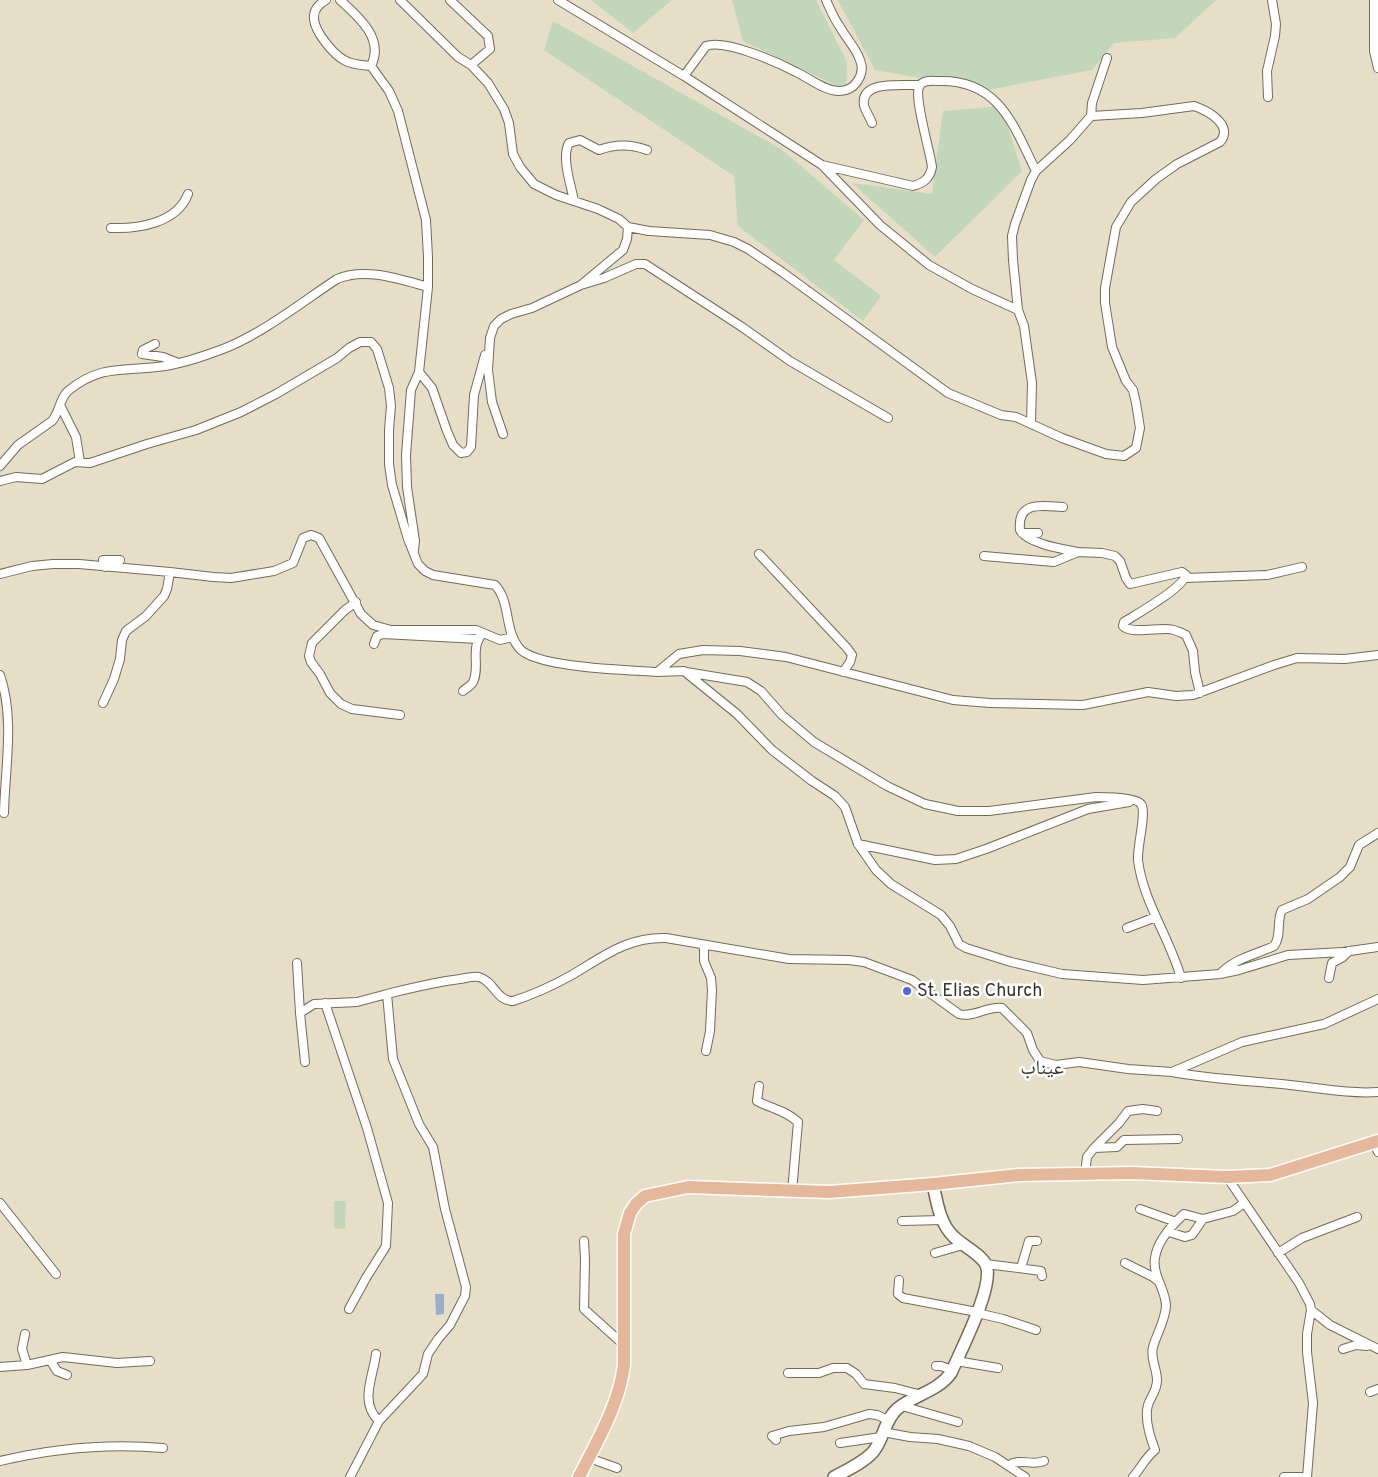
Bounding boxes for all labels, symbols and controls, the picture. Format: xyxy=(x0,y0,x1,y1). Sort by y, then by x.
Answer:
place label: St. Elias Church xyxy=(917,980,1042,1003)
marker: St. Elias Church xyxy=(901,985,913,997)
district label: عيناب xyxy=(1020,1056,1064,1082)

